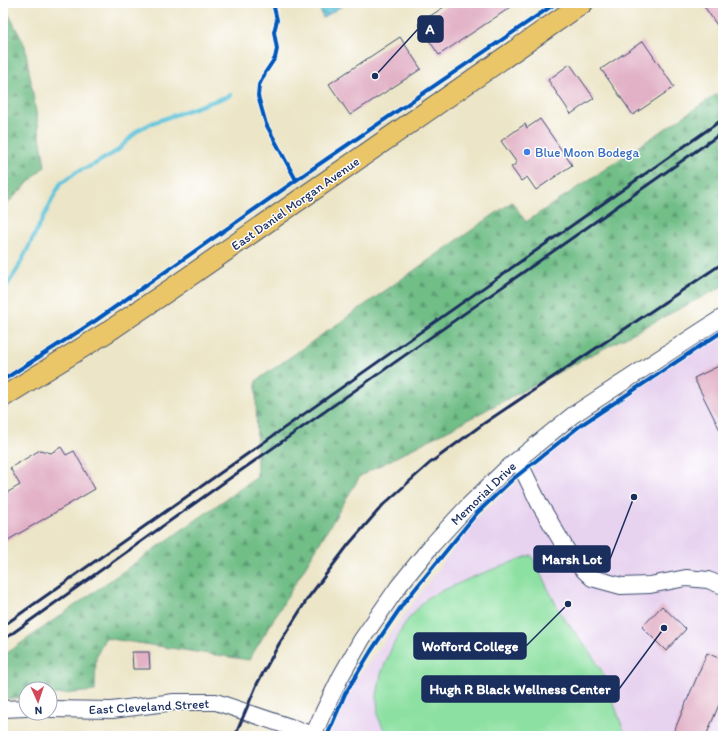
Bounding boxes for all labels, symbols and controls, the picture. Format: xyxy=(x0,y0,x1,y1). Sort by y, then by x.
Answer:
callout: A xyxy=(418,16,443,42)
text: A xyxy=(425,21,436,38)
place label: Blue Moon Bodega xyxy=(535,145,639,160)
marker: Blue Moon Bodega xyxy=(522,147,532,157)
street label: East Daniel Morgan Avenue xyxy=(228,153,362,253)
street label: Memorial Drive xyxy=(448,458,519,528)
callout: Marsh Lot xyxy=(534,546,610,572)
text: Marsh Lot xyxy=(542,551,603,568)
callout: Wofford College xyxy=(414,633,526,659)
text: Wofford College xyxy=(422,638,519,655)
callout: Hugh R Black Wellness Center xyxy=(422,676,619,702)
north arrow xyxy=(18,681,58,721)
text: Hugh R Black Wellness Center xyxy=(429,681,611,698)
street label: East Cleveland Street xyxy=(88,696,210,717)
text: N xyxy=(34,704,43,717)

